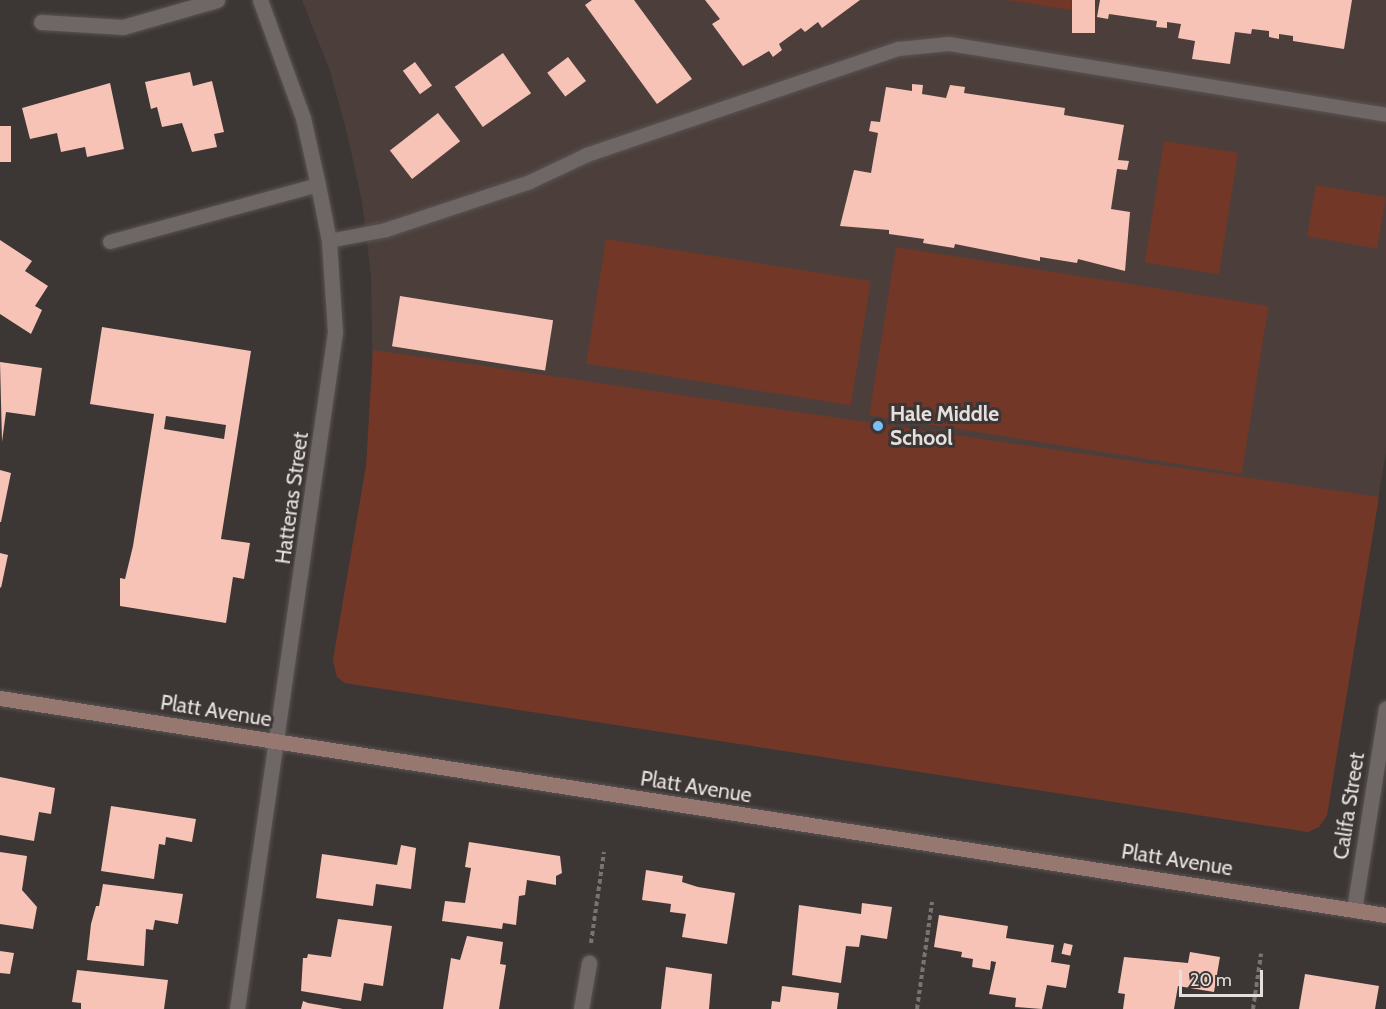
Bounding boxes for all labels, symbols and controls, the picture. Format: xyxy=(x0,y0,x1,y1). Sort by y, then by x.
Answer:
place label: Hale Middle School xyxy=(890,401,999,451)
marker: Hale Middle School xyxy=(871,419,885,433)
street label: Hatteras Street xyxy=(270,430,314,566)
street label: Platt Avenue xyxy=(159,690,273,732)
street label: Califa Street xyxy=(1328,751,1370,861)
street label: Platt Avenue xyxy=(639,766,753,808)
street label: Platt Avenue xyxy=(1120,839,1234,881)
scale bar xyxy=(1182,958,1266,996)
text: 20 m xyxy=(1190,969,1232,991)

